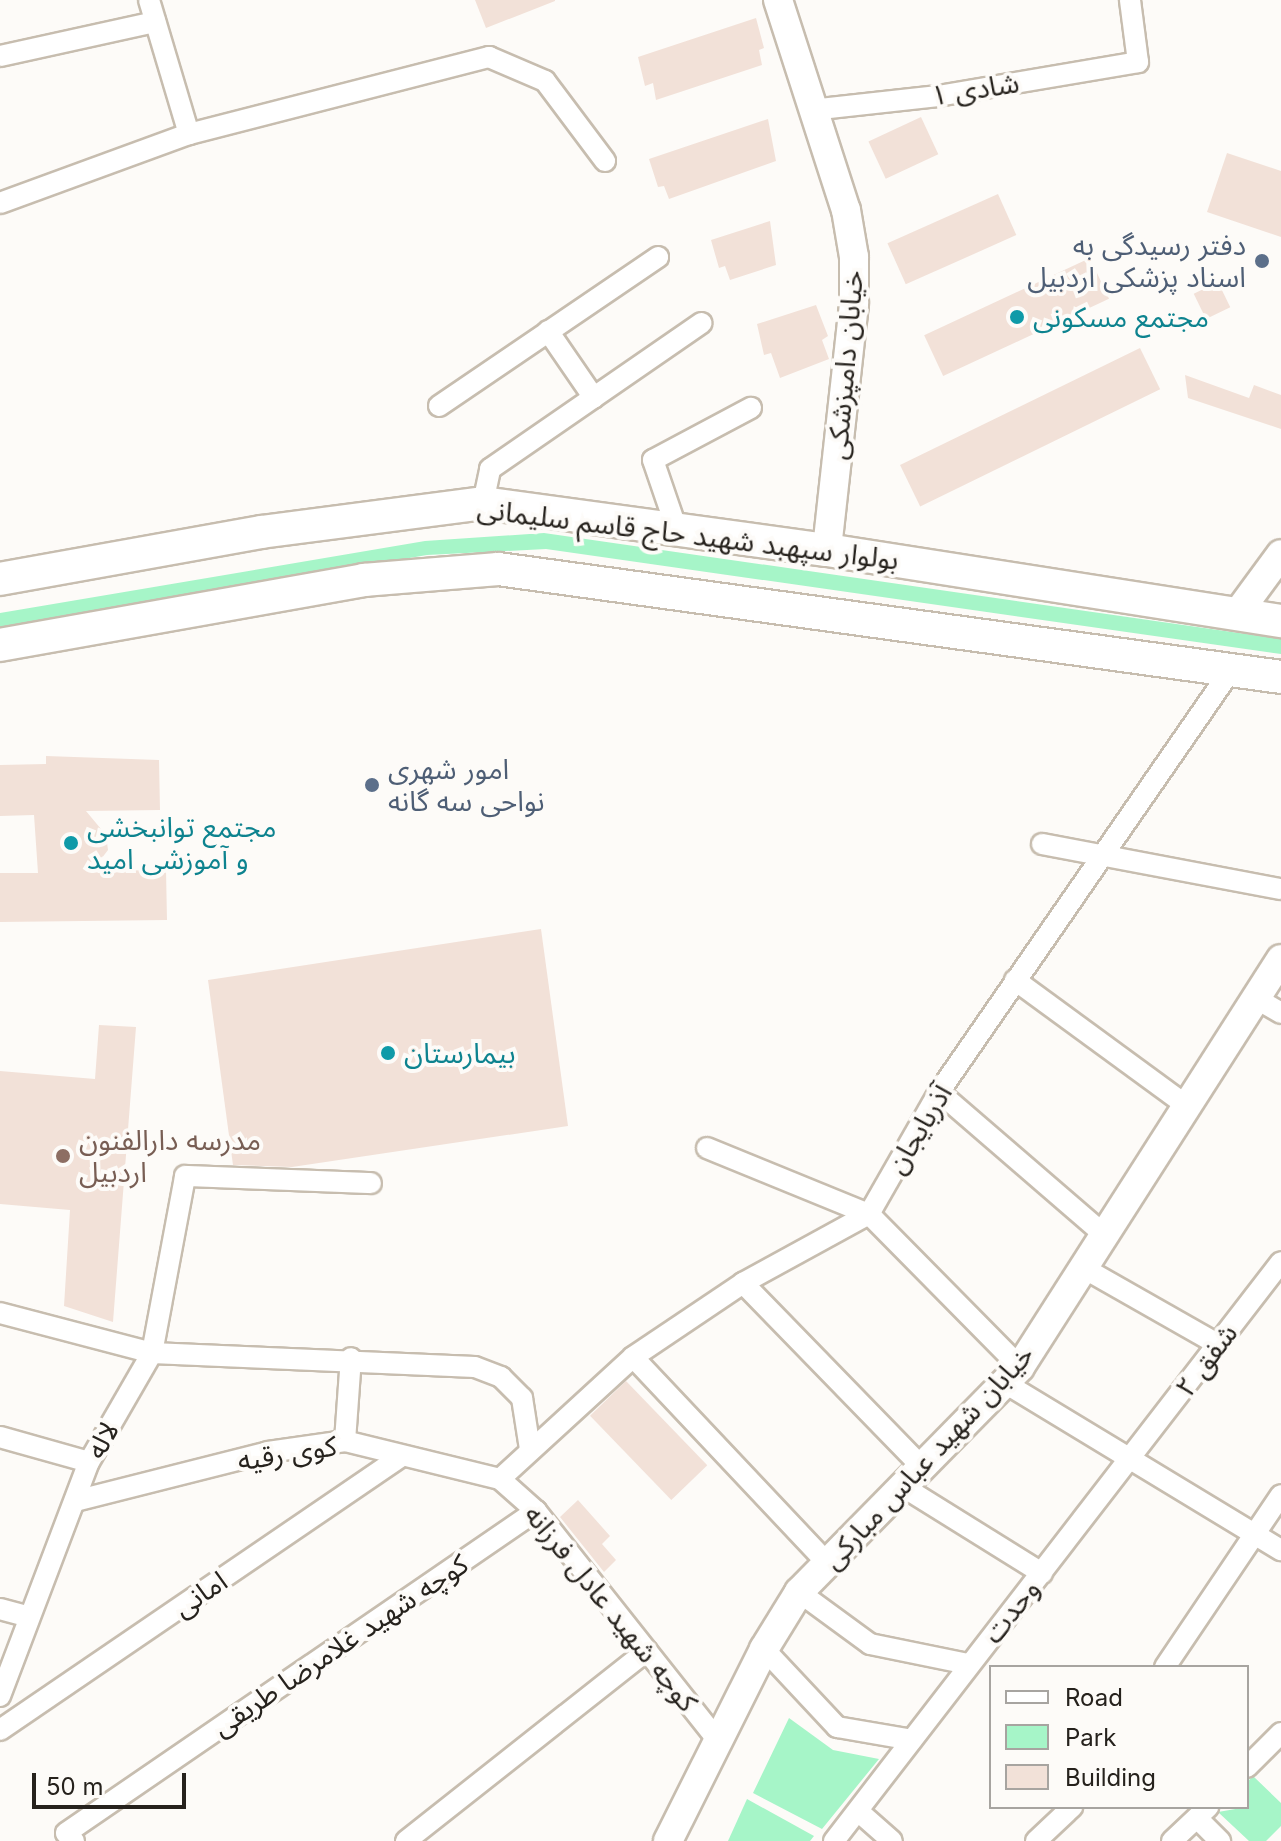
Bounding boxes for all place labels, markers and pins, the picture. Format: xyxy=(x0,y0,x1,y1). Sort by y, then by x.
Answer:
place label: دفتر رسیدگی به اسناد پزشکی اردبیل xyxy=(1027,228,1246,294)
marker: دفتر رسیدگی به اسناد پزشکی اردبیل xyxy=(1253,252,1271,270)
place label: مجتمع مسکونی xyxy=(1033,300,1209,334)
marker: مجتمع مسکونی xyxy=(1008,308,1026,326)
place label: امور شهری نواحی سه گانه xyxy=(388,752,545,818)
marker: امور شهری نواحی سه گانه xyxy=(363,776,381,794)
place label: مجتمع توانبخشی و آموزشی امید xyxy=(87,810,277,876)
marker: مجتمع توانبخشی و آموزشی امید xyxy=(62,834,80,852)
place label: بیمارستان xyxy=(404,1036,515,1070)
marker: بیمارستان xyxy=(379,1044,397,1062)
place label: مدرسه دارالفنون اردبیل xyxy=(79,1123,261,1189)
marker: مدرسه دارالفنون اردبیل xyxy=(54,1147,72,1165)

